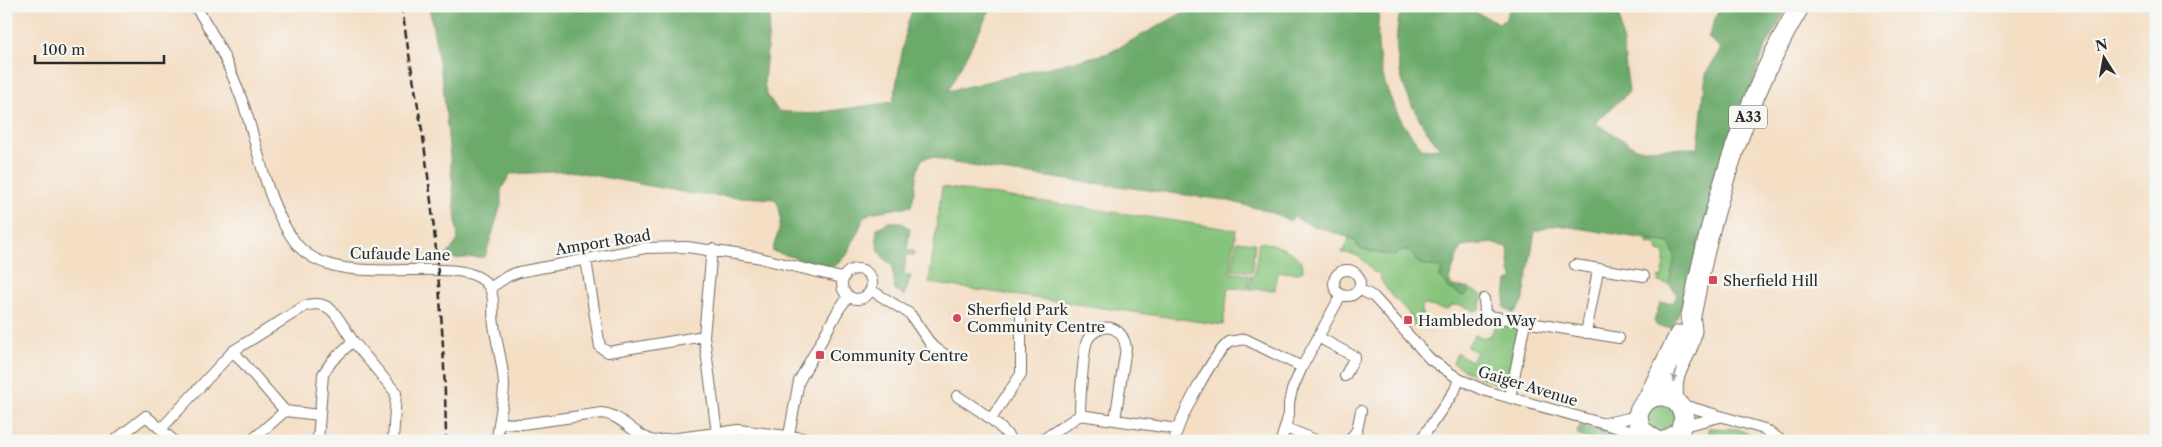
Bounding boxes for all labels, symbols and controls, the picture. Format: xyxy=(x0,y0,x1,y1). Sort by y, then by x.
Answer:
scale bar xyxy=(35,32,164,64)
north arrow xyxy=(2080,32,2130,82)
text: N xyxy=(2094,35,2109,55)
text: 100 m xyxy=(42,40,85,59)
road number: A33 xyxy=(1729,105,1767,128)
street label: Amport Road xyxy=(553,225,652,259)
street label: Cufaude Lane xyxy=(350,244,450,264)
place label: Sherfield Hill xyxy=(1723,271,1818,290)
marker: Sherfield Hill xyxy=(1707,274,1719,286)
place label: Sherfield Park Community Centre xyxy=(967,300,1105,336)
place label: Hambledon Way xyxy=(1418,311,1537,330)
marker: Sherfield Park Community Centre xyxy=(951,312,963,324)
marker: Hambledon Way xyxy=(1402,314,1414,326)
place label: Community Centre xyxy=(830,346,968,365)
marker: Community Centre xyxy=(814,349,826,361)
street label: Gaiger Avenue xyxy=(1476,362,1580,410)
one-way arrow xyxy=(1671,367,1679,382)

